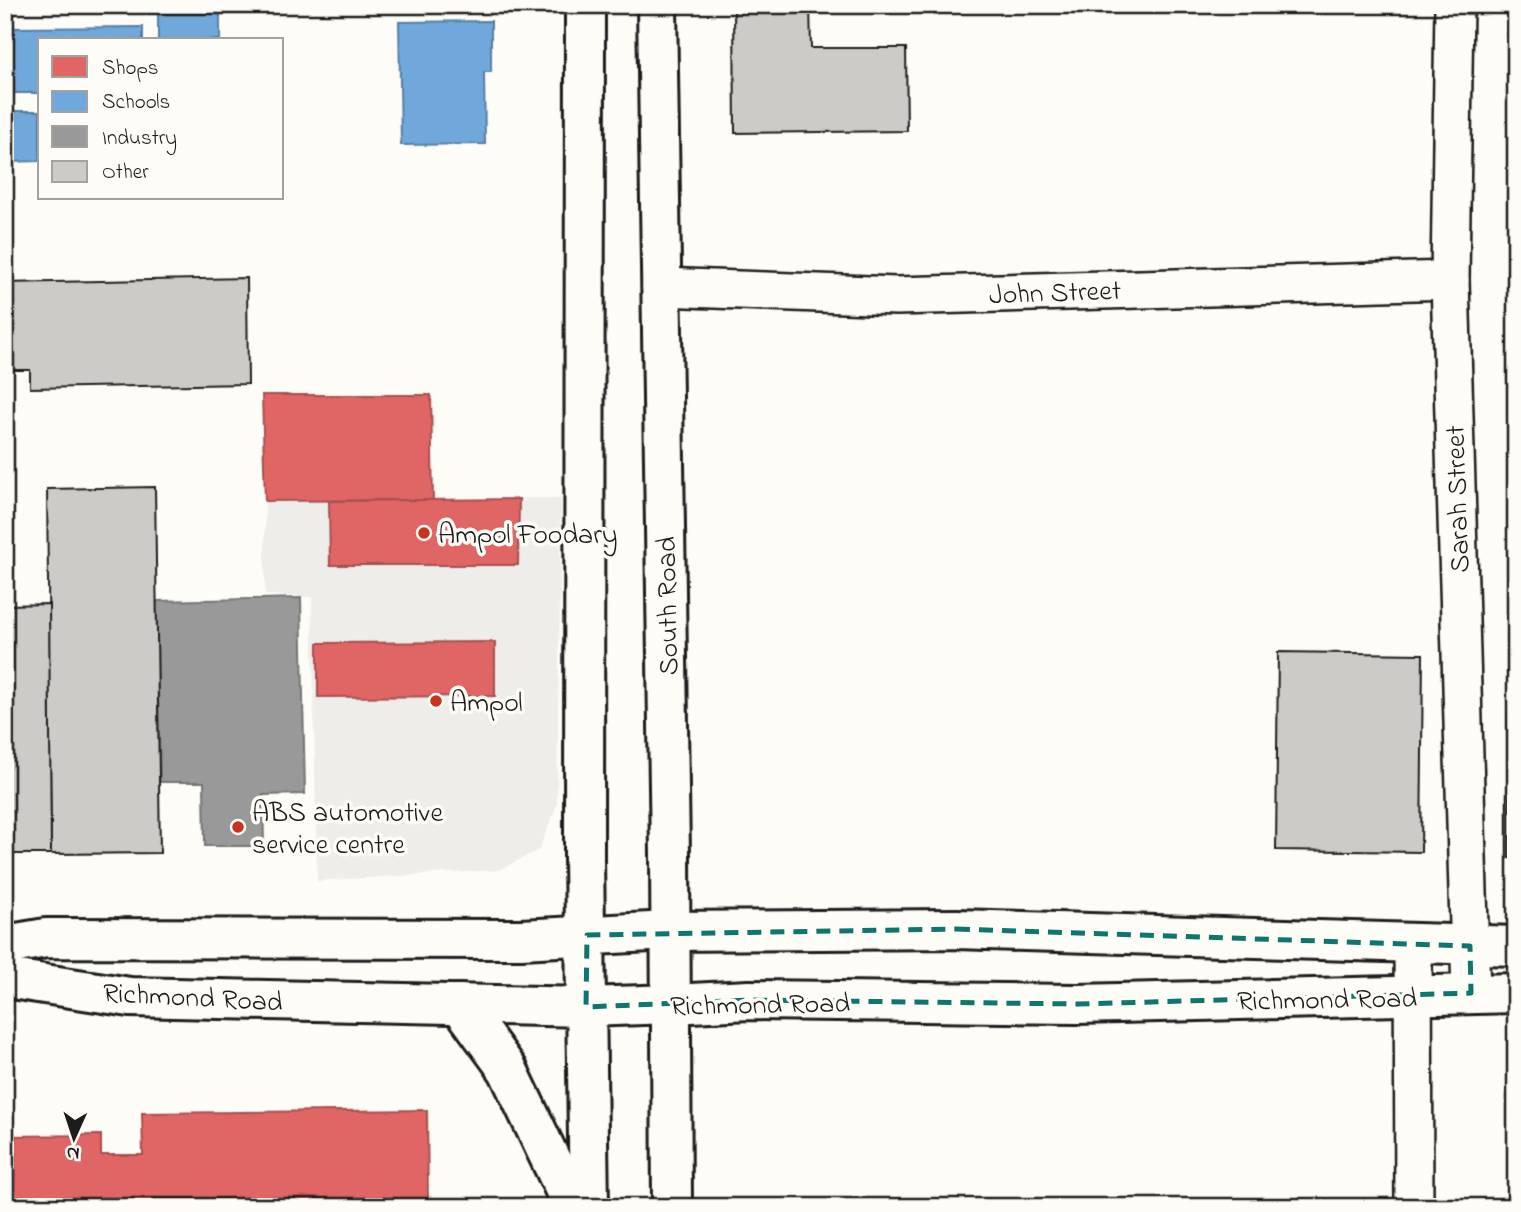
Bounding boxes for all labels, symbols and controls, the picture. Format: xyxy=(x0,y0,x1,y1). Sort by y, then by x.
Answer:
legend xyxy=(38,38,284,200)
text: Shops xyxy=(102,54,159,84)
text: Schools xyxy=(102,88,170,118)
text: Industry xyxy=(102,124,177,156)
text: Other xyxy=(102,158,149,188)
street label: John Street xyxy=(988,272,1122,317)
street label: Sarah Street xyxy=(1436,424,1483,573)
place label: Ampol Foodary xyxy=(438,516,617,557)
marker: Ampol Foodary xyxy=(416,525,432,541)
street label: South Road xyxy=(648,536,691,676)
place label: Ampol xyxy=(450,684,523,725)
marker: Ampol xyxy=(428,693,444,709)
place label: ABS automotive service centre xyxy=(252,794,443,867)
marker: ABS automotive service centre xyxy=(230,819,246,835)
street label: Richmond Road xyxy=(102,974,284,1025)
street label: Richmond Road xyxy=(1237,979,1418,1024)
street label: Richmond Road xyxy=(670,984,851,1029)
north arrow xyxy=(38,1104,108,1174)
text: N xyxy=(66,1139,80,1166)

